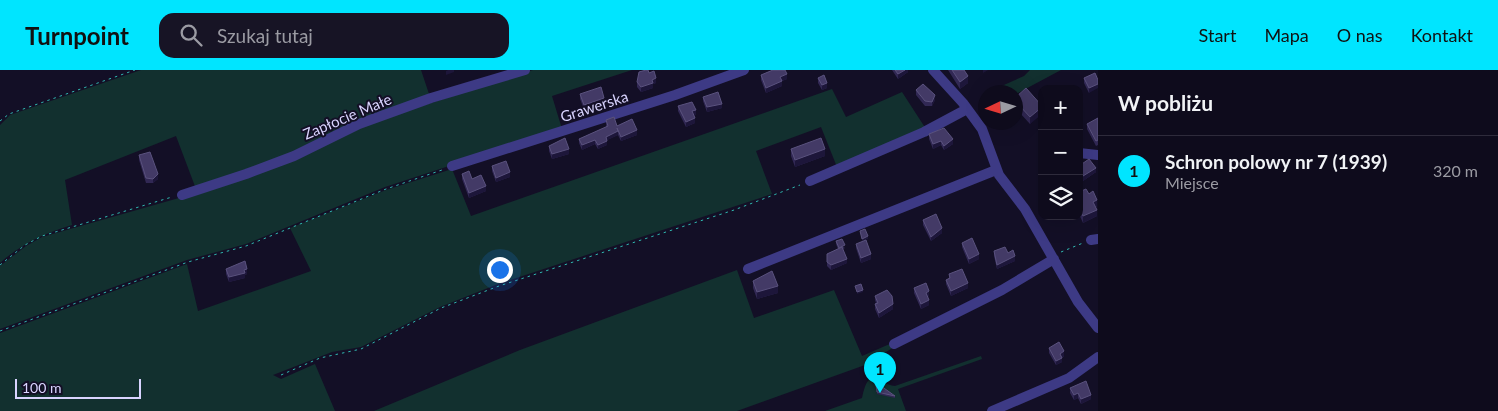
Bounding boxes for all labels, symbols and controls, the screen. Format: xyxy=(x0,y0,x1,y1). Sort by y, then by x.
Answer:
search box xyxy=(159,13,509,58)
text: Turnpoint xyxy=(25,21,129,50)
icon: search xyxy=(177,21,205,49)
text: Szukaj tutaj xyxy=(217,24,313,47)
text: Start xyxy=(1199,24,1236,46)
text: Mapa xyxy=(1264,24,1309,46)
text: O nas xyxy=(1337,24,1383,46)
text: Kontakt xyxy=(1411,24,1473,46)
north arrow xyxy=(978,85,1023,130)
map controls xyxy=(1038,85,1083,220)
button: + xyxy=(1038,85,1083,130)
street label: Grawerska xyxy=(558,87,630,125)
street label: Zapłocie Małe xyxy=(300,89,394,143)
text: W pobliżu xyxy=(1118,90,1213,115)
button: − xyxy=(1038,130,1083,175)
text: Schron polowy nr 7 (1939) xyxy=(1165,150,1387,173)
text: 1 xyxy=(1129,161,1139,180)
text: 320 m xyxy=(1433,161,1478,180)
text: Miejsce xyxy=(1165,173,1219,192)
button: layers xyxy=(1038,175,1083,220)
your location xyxy=(487,257,513,283)
pin: 1 xyxy=(864,352,896,393)
scale bar xyxy=(15,376,141,399)
text: 100 m xyxy=(22,379,61,396)

